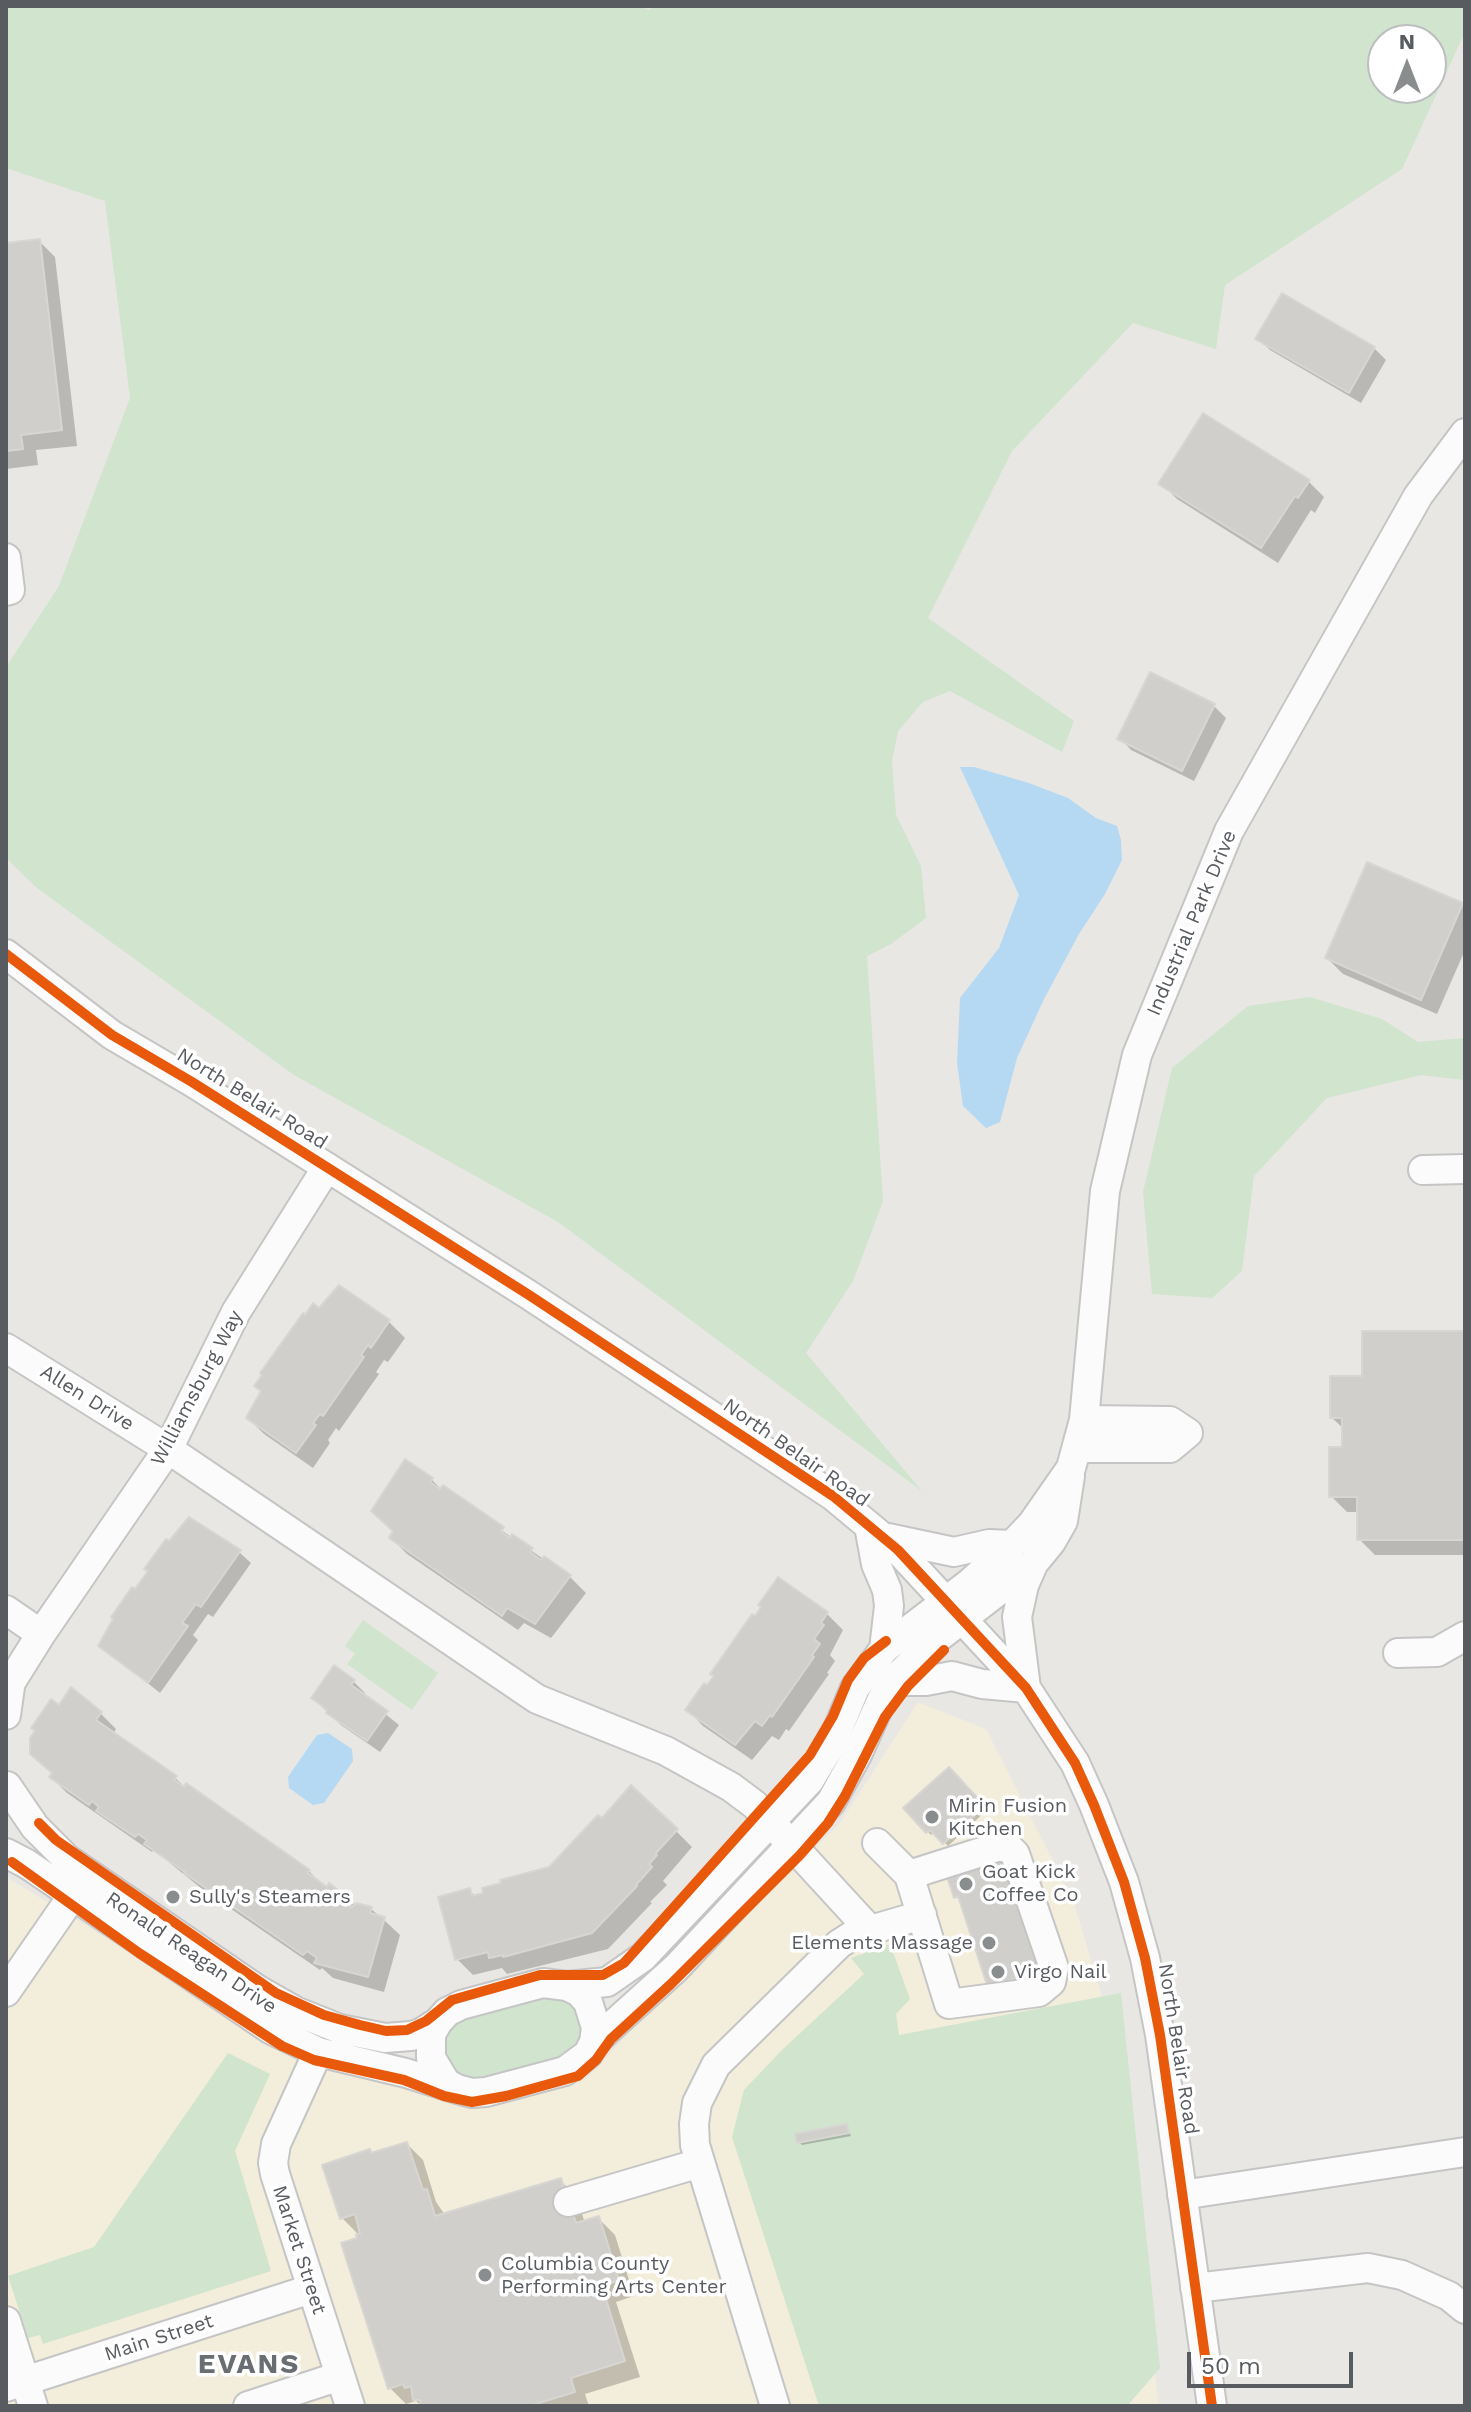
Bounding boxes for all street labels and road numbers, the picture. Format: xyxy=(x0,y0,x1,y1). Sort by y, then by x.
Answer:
street label: Industrial Park Drive xyxy=(1142,827,1242,1019)
street label: North Belair Road xyxy=(172,1043,332,1155)
street label: Williamsburg Way xyxy=(146,1306,248,1470)
street label: Allen Drive xyxy=(36,1360,138,1436)
street label: North Belair Road xyxy=(718,1394,874,1512)
street label: Ronald Reagan Drive xyxy=(101,1887,281,2019)
street label: North Belair Road xyxy=(1153,1962,1203,2136)
street label: Market Street xyxy=(267,2183,331,2317)
street label: Main Street xyxy=(102,2309,216,2367)

